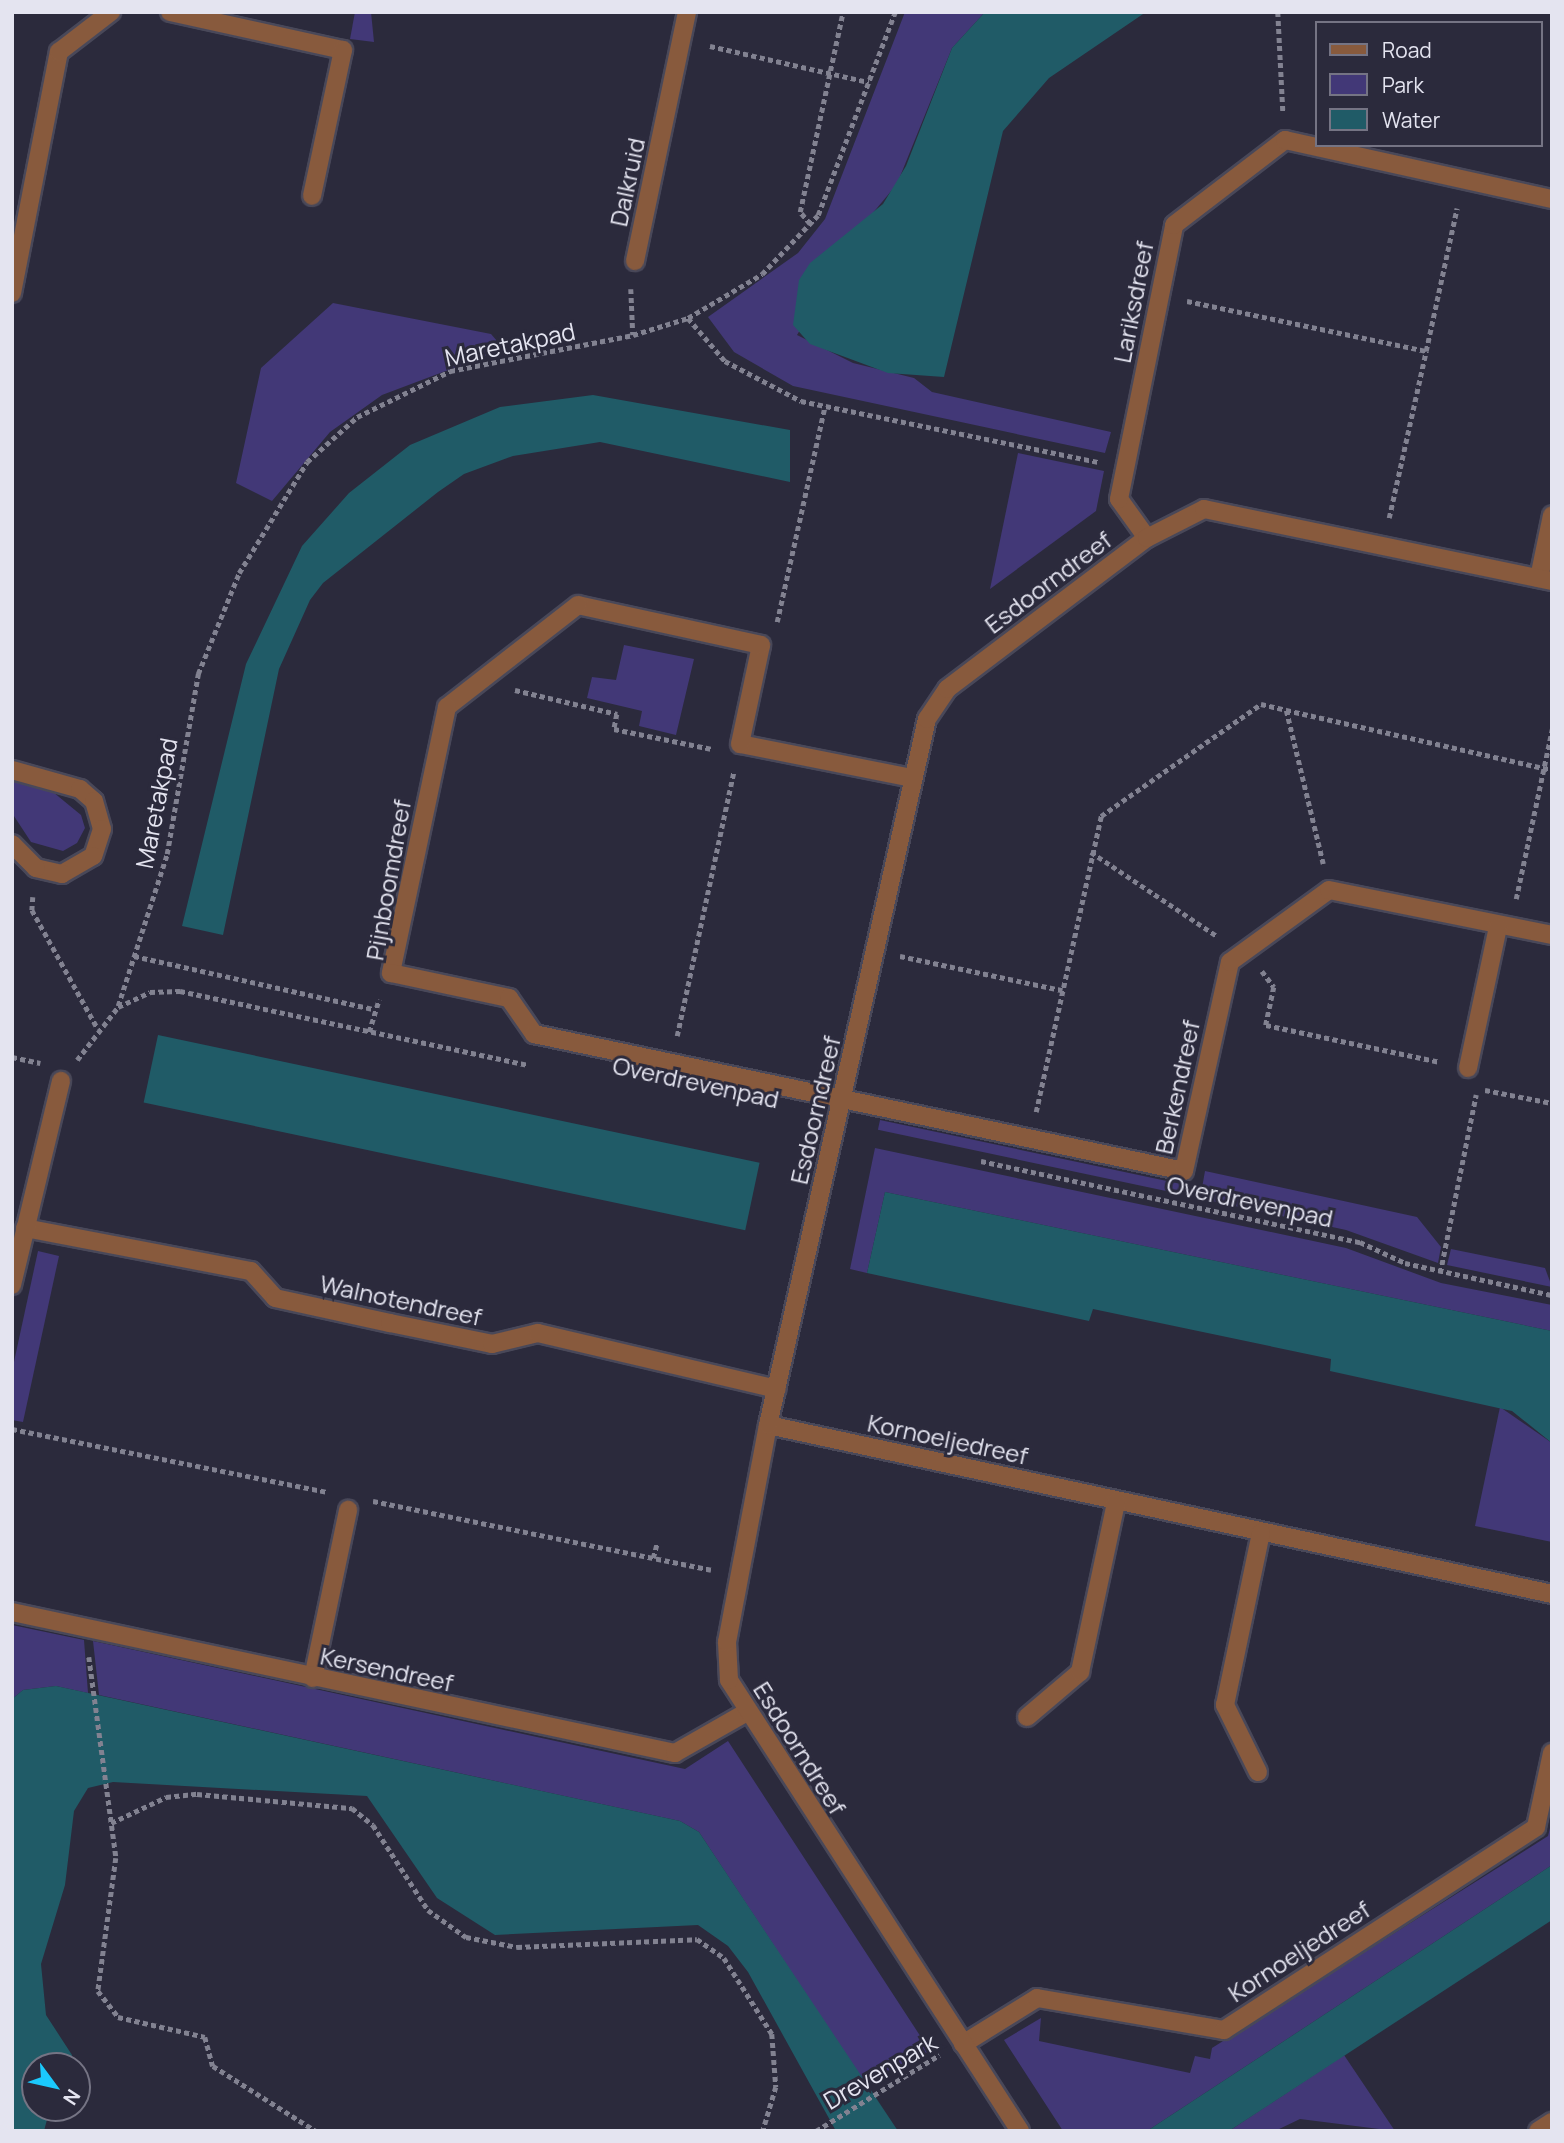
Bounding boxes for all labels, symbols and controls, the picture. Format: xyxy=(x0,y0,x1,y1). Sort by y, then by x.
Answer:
legend xyxy=(1316,21,1543,147)
text: Road xyxy=(1382,36,1432,64)
text: Park xyxy=(1382,71,1424,99)
text: Water xyxy=(1382,106,1440,134)
street label: Dalkruid xyxy=(604,135,650,229)
street label: Lariksdreef xyxy=(1107,239,1159,365)
street label: Maretakpad xyxy=(442,316,578,372)
street label: Esdoorndreef xyxy=(979,525,1117,639)
street label: Maretakpad xyxy=(129,735,183,871)
street label: Pijnboomdreef xyxy=(360,798,416,962)
street label: Berkendreef xyxy=(1149,1017,1205,1157)
street label: Esdoorndreef xyxy=(784,1033,846,1187)
street label: Overdrevenpad xyxy=(610,1050,782,1114)
street label: Overdrevenpad xyxy=(1164,1169,1336,1233)
street label: Walnotendreef xyxy=(317,1269,485,1331)
street label: Kornoeljedreef xyxy=(865,1408,1031,1470)
street label: Kersendreef xyxy=(318,1641,456,1697)
street label: Esdoorndreef xyxy=(748,1676,852,1820)
street label: Kornoeljedreef xyxy=(1223,1894,1375,2008)
street label: Drevenpark xyxy=(818,2027,942,2115)
north arrow xyxy=(21,2052,91,2122)
text: N xyxy=(57,2085,87,2110)

